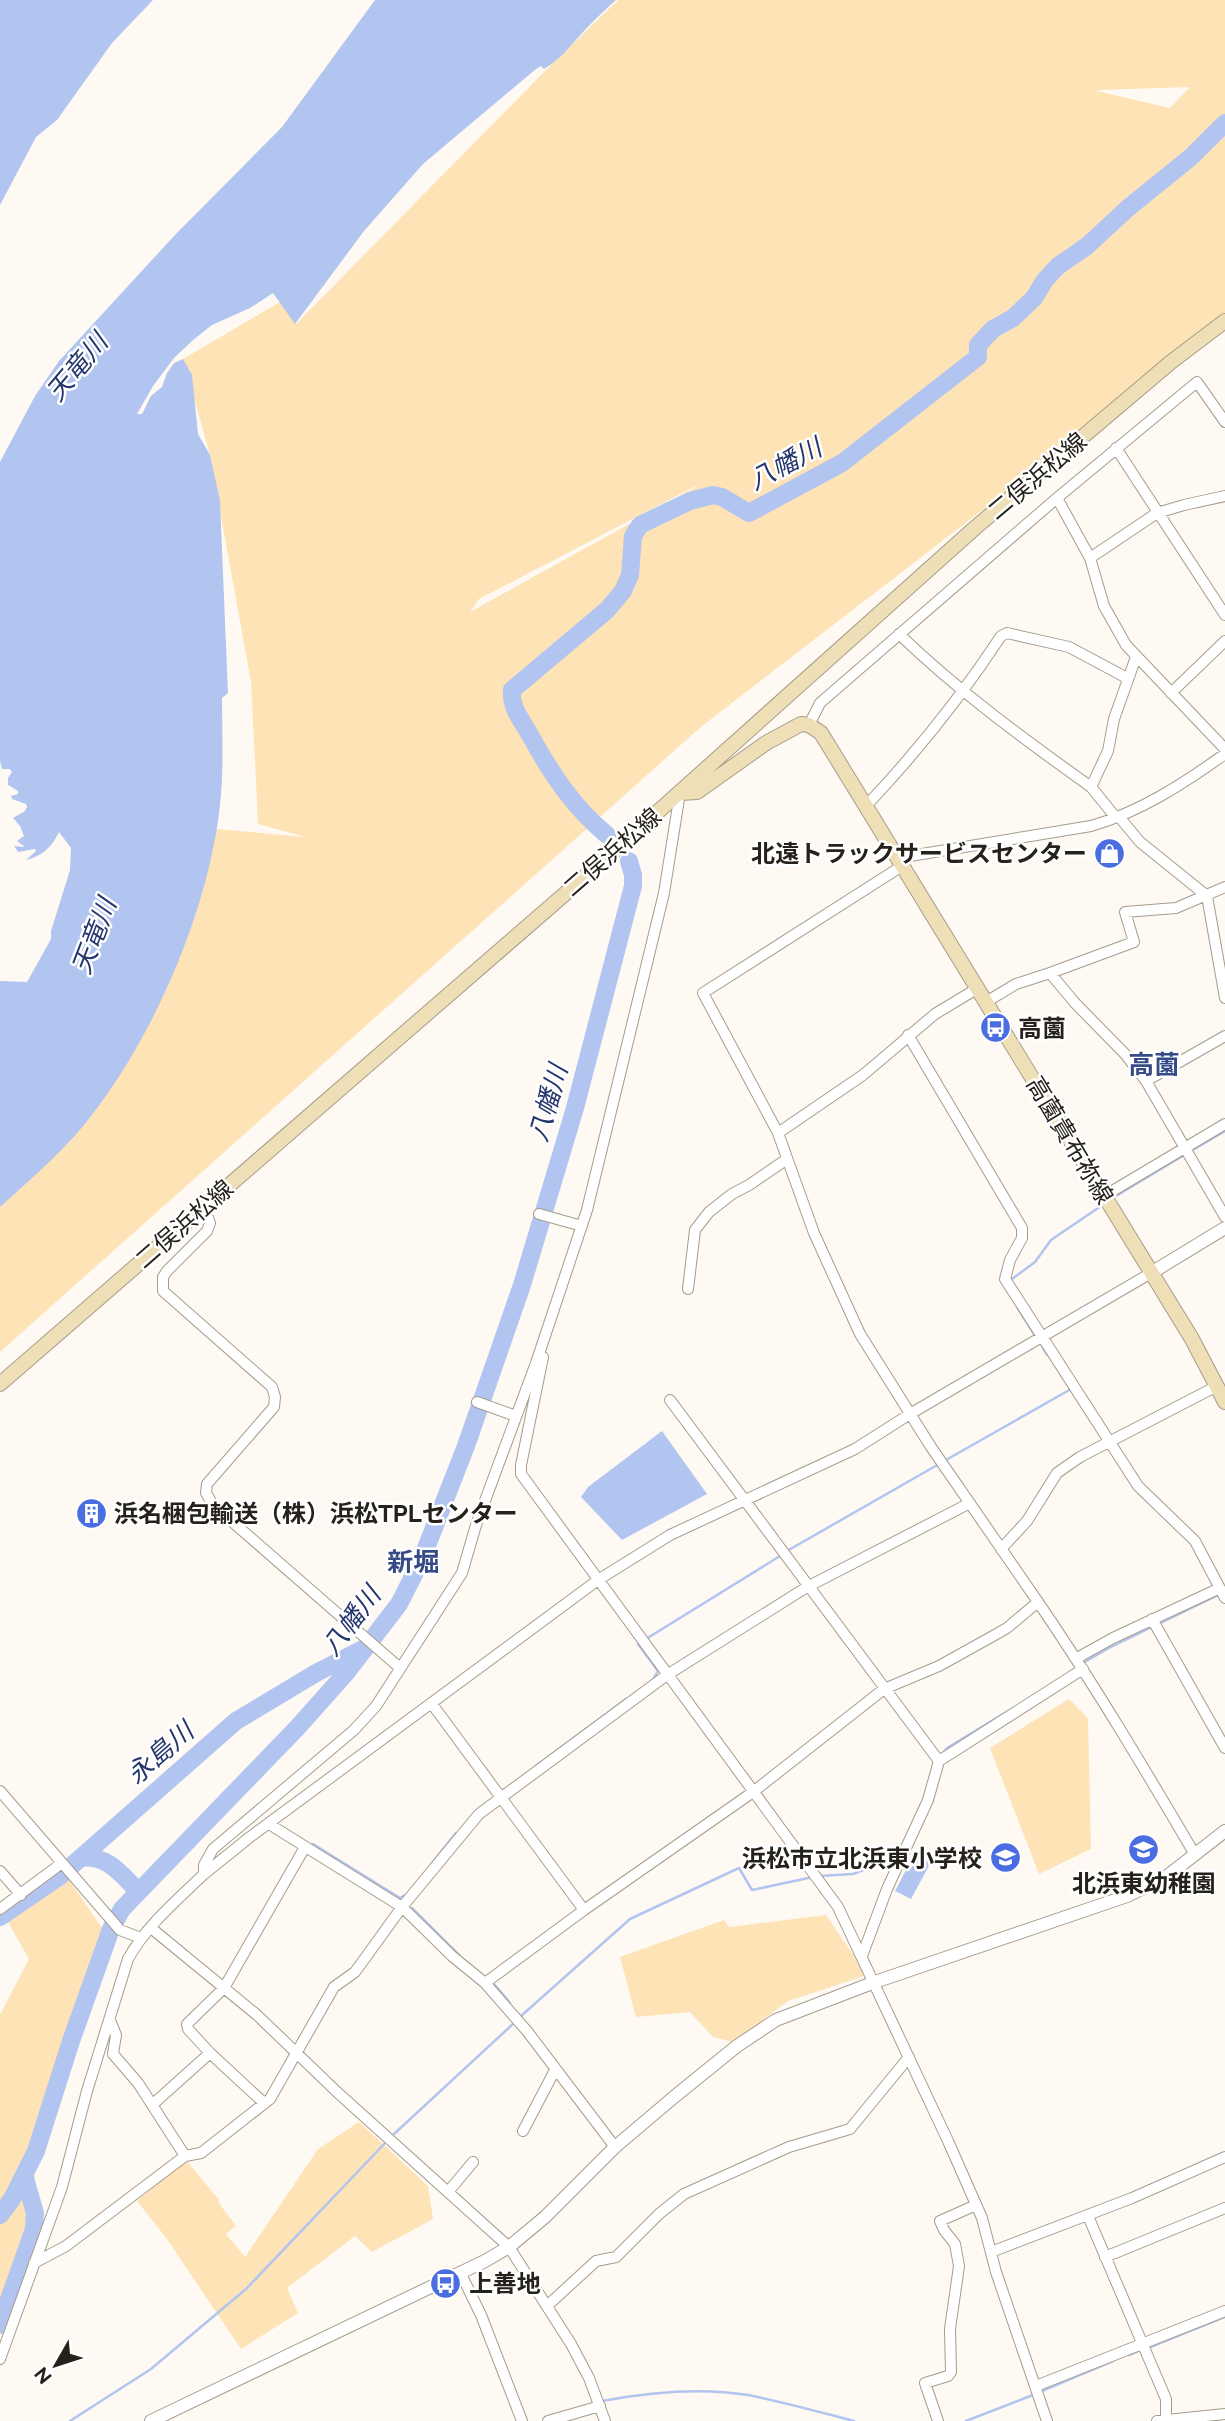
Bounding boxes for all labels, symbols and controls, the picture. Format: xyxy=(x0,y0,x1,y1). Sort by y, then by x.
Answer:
water label: 天竜川 xyxy=(40,325,115,407)
street label: 二俣浜松線 xyxy=(982,426,1092,526)
water label: 八幡川 xyxy=(744,431,829,496)
street label: 二俣浜松線 xyxy=(557,802,667,902)
shop icon: 北遠トラックサービスセンター xyxy=(1093,836,1127,870)
place label: 北遠トラックサービスセンター xyxy=(751,839,1087,868)
water label: 天竜川 xyxy=(66,891,123,978)
bus stop icon: 高薗 xyxy=(978,1011,1012,1045)
place label: 高薗 xyxy=(1018,1014,1066,1043)
district label: 高薗 xyxy=(1128,1050,1180,1080)
water label: 八幡川 xyxy=(523,1058,574,1145)
street label: 高薗貴布祢線 xyxy=(1020,1071,1120,1209)
street label: 二俣浜松線 xyxy=(129,1174,239,1274)
building icon: 浜名梱包輸送（株）浜松TPLセンター xyxy=(74,1496,108,1530)
place label: 浜名梱包輸送（株）浜松TPLセンター xyxy=(114,1499,518,1528)
district label: 新堀 xyxy=(387,1547,439,1577)
water label: 八幡川 xyxy=(316,1578,388,1661)
water label: 永島川 xyxy=(121,1714,202,1790)
school or university icon: 北浜東幼稚園 xyxy=(1127,1832,1161,1866)
school or university icon: 浜松市立北浜東小学校 xyxy=(988,1841,1022,1875)
place label: 浜松市立北浜東小学校 xyxy=(742,1844,982,1873)
place label: 北浜東幼稚園 xyxy=(1072,1869,1216,1898)
bus stop icon: 上善地 xyxy=(429,2266,463,2300)
place label: 上善地 xyxy=(469,2269,541,2298)
north arrow xyxy=(21,2330,91,2400)
text: N xyxy=(30,2363,56,2388)

